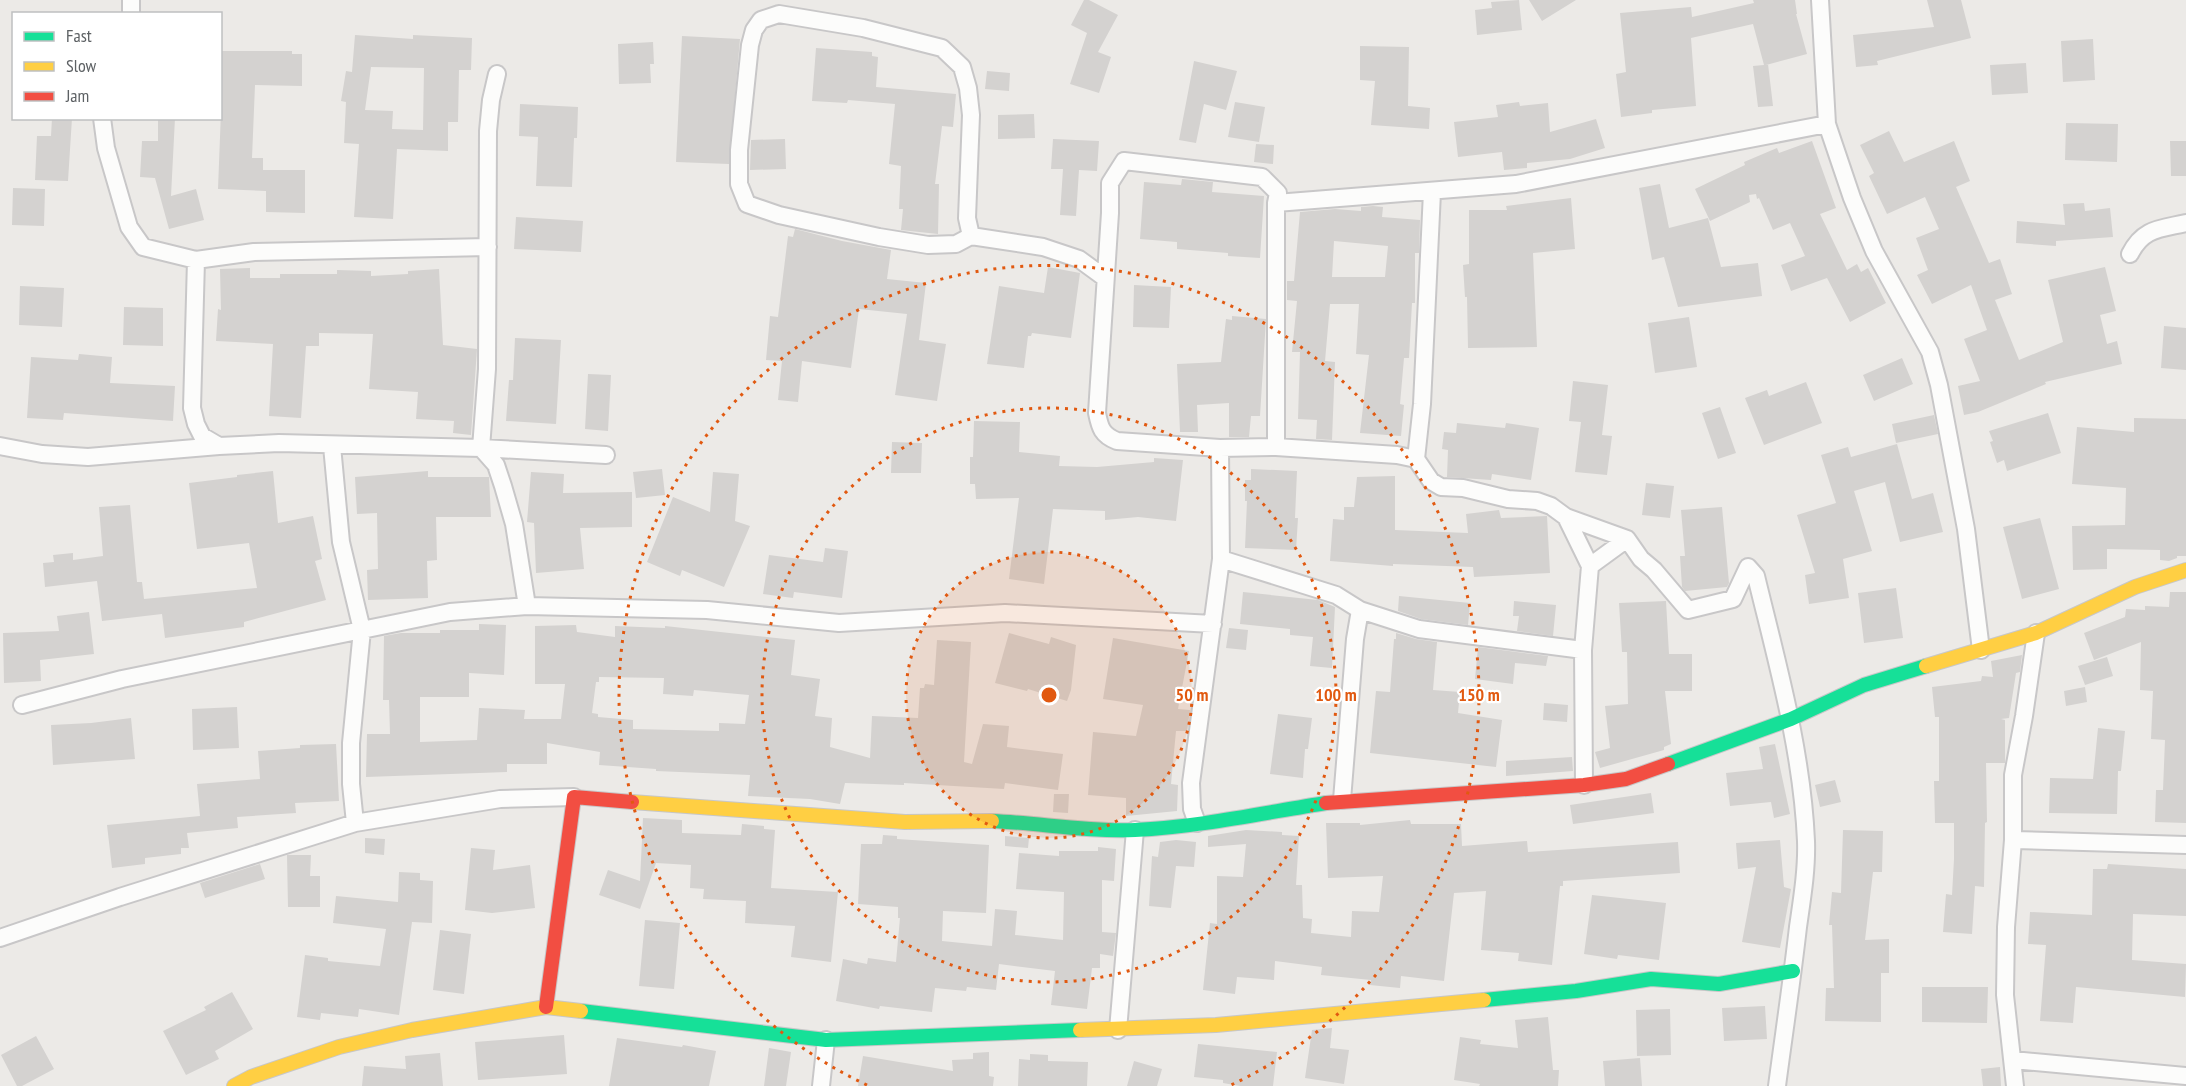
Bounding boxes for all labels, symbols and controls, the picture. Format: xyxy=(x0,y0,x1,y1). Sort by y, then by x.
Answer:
legend xyxy=(12,12,222,120)
text: Fast xyxy=(66,24,92,47)
text: Slow xyxy=(66,54,97,77)
text: Jam xyxy=(65,84,89,107)
text: 50 m xyxy=(1176,683,1208,706)
text: 100 m xyxy=(1315,683,1357,706)
text: 150 m xyxy=(1458,683,1500,706)
centre of rings xyxy=(1039,685,1059,705)

